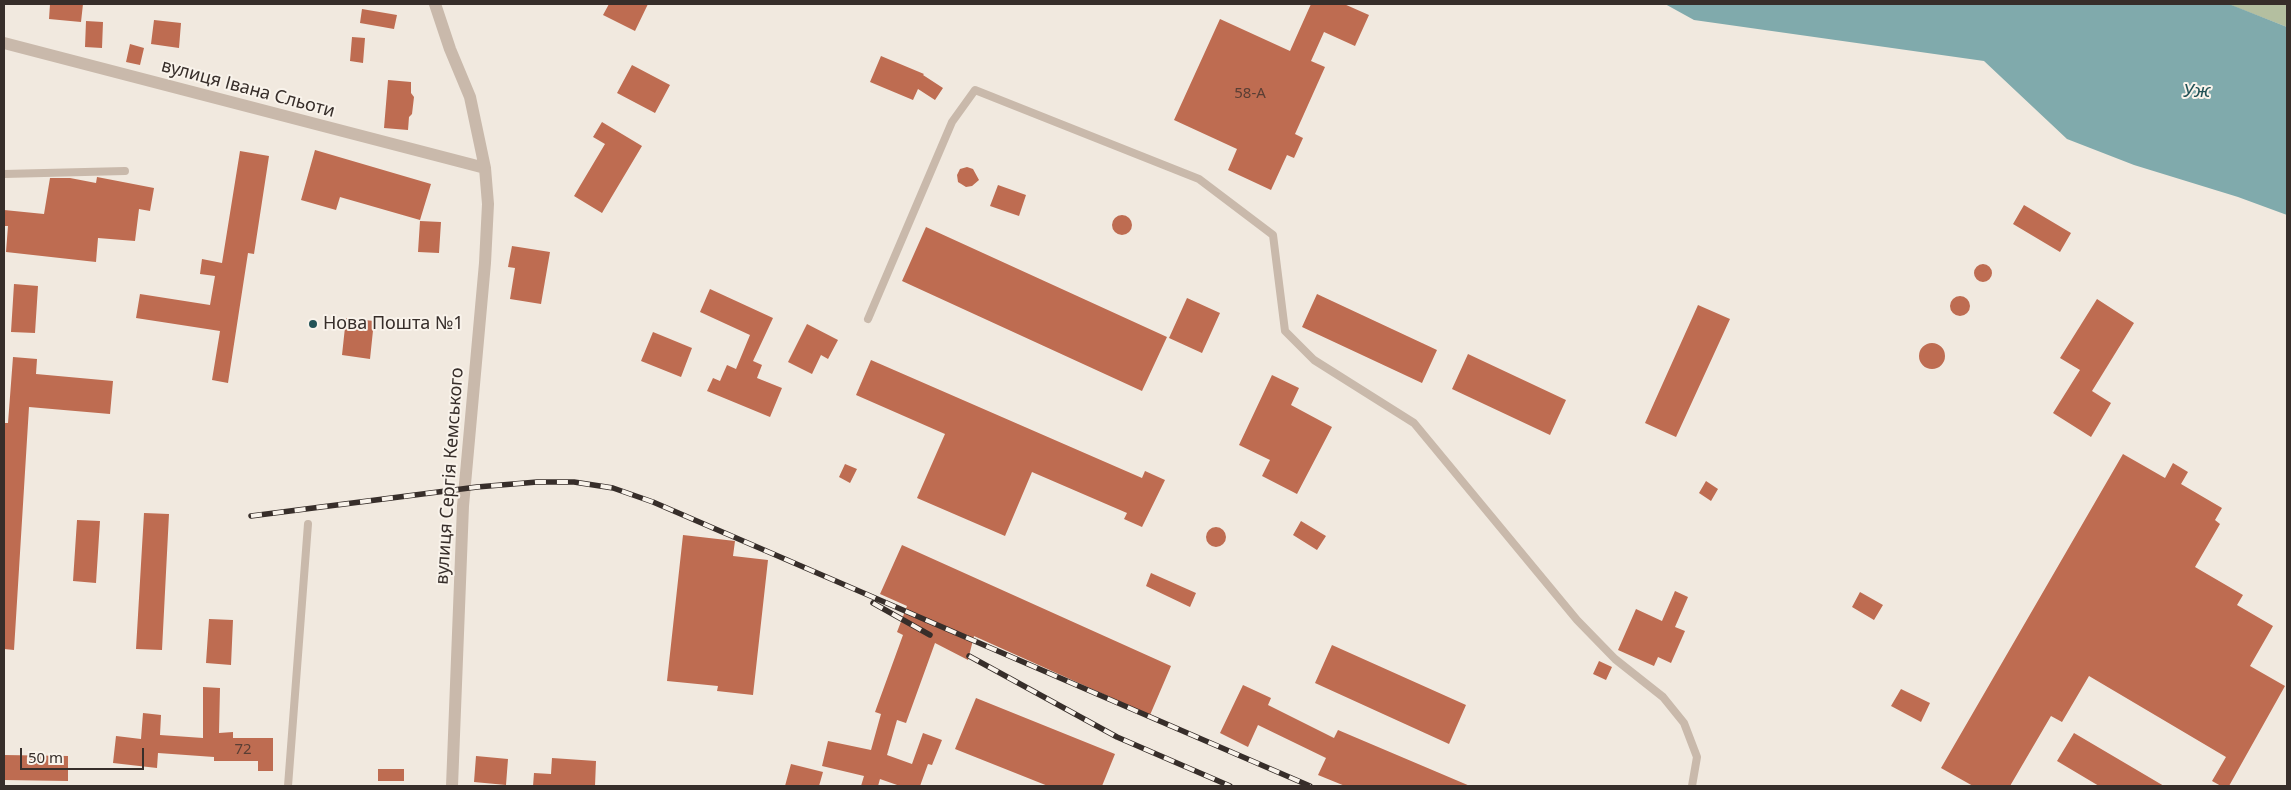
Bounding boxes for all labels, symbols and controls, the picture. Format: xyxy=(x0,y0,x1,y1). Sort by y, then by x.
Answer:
street label: вулиця Івана Сльоти xyxy=(159,55,337,123)
water label: Уж xyxy=(2183,81,2211,103)
house number: 58-А xyxy=(1234,85,1266,103)
place label: Нова Пошта №1 xyxy=(323,313,464,335)
marker: Нова Пошта №1 xyxy=(307,318,319,330)
street label: вулиця Сергія Кемського xyxy=(432,367,468,585)
scale bar xyxy=(22,738,146,770)
house number: 72 xyxy=(234,741,252,759)
text: 50 m xyxy=(28,747,63,767)

